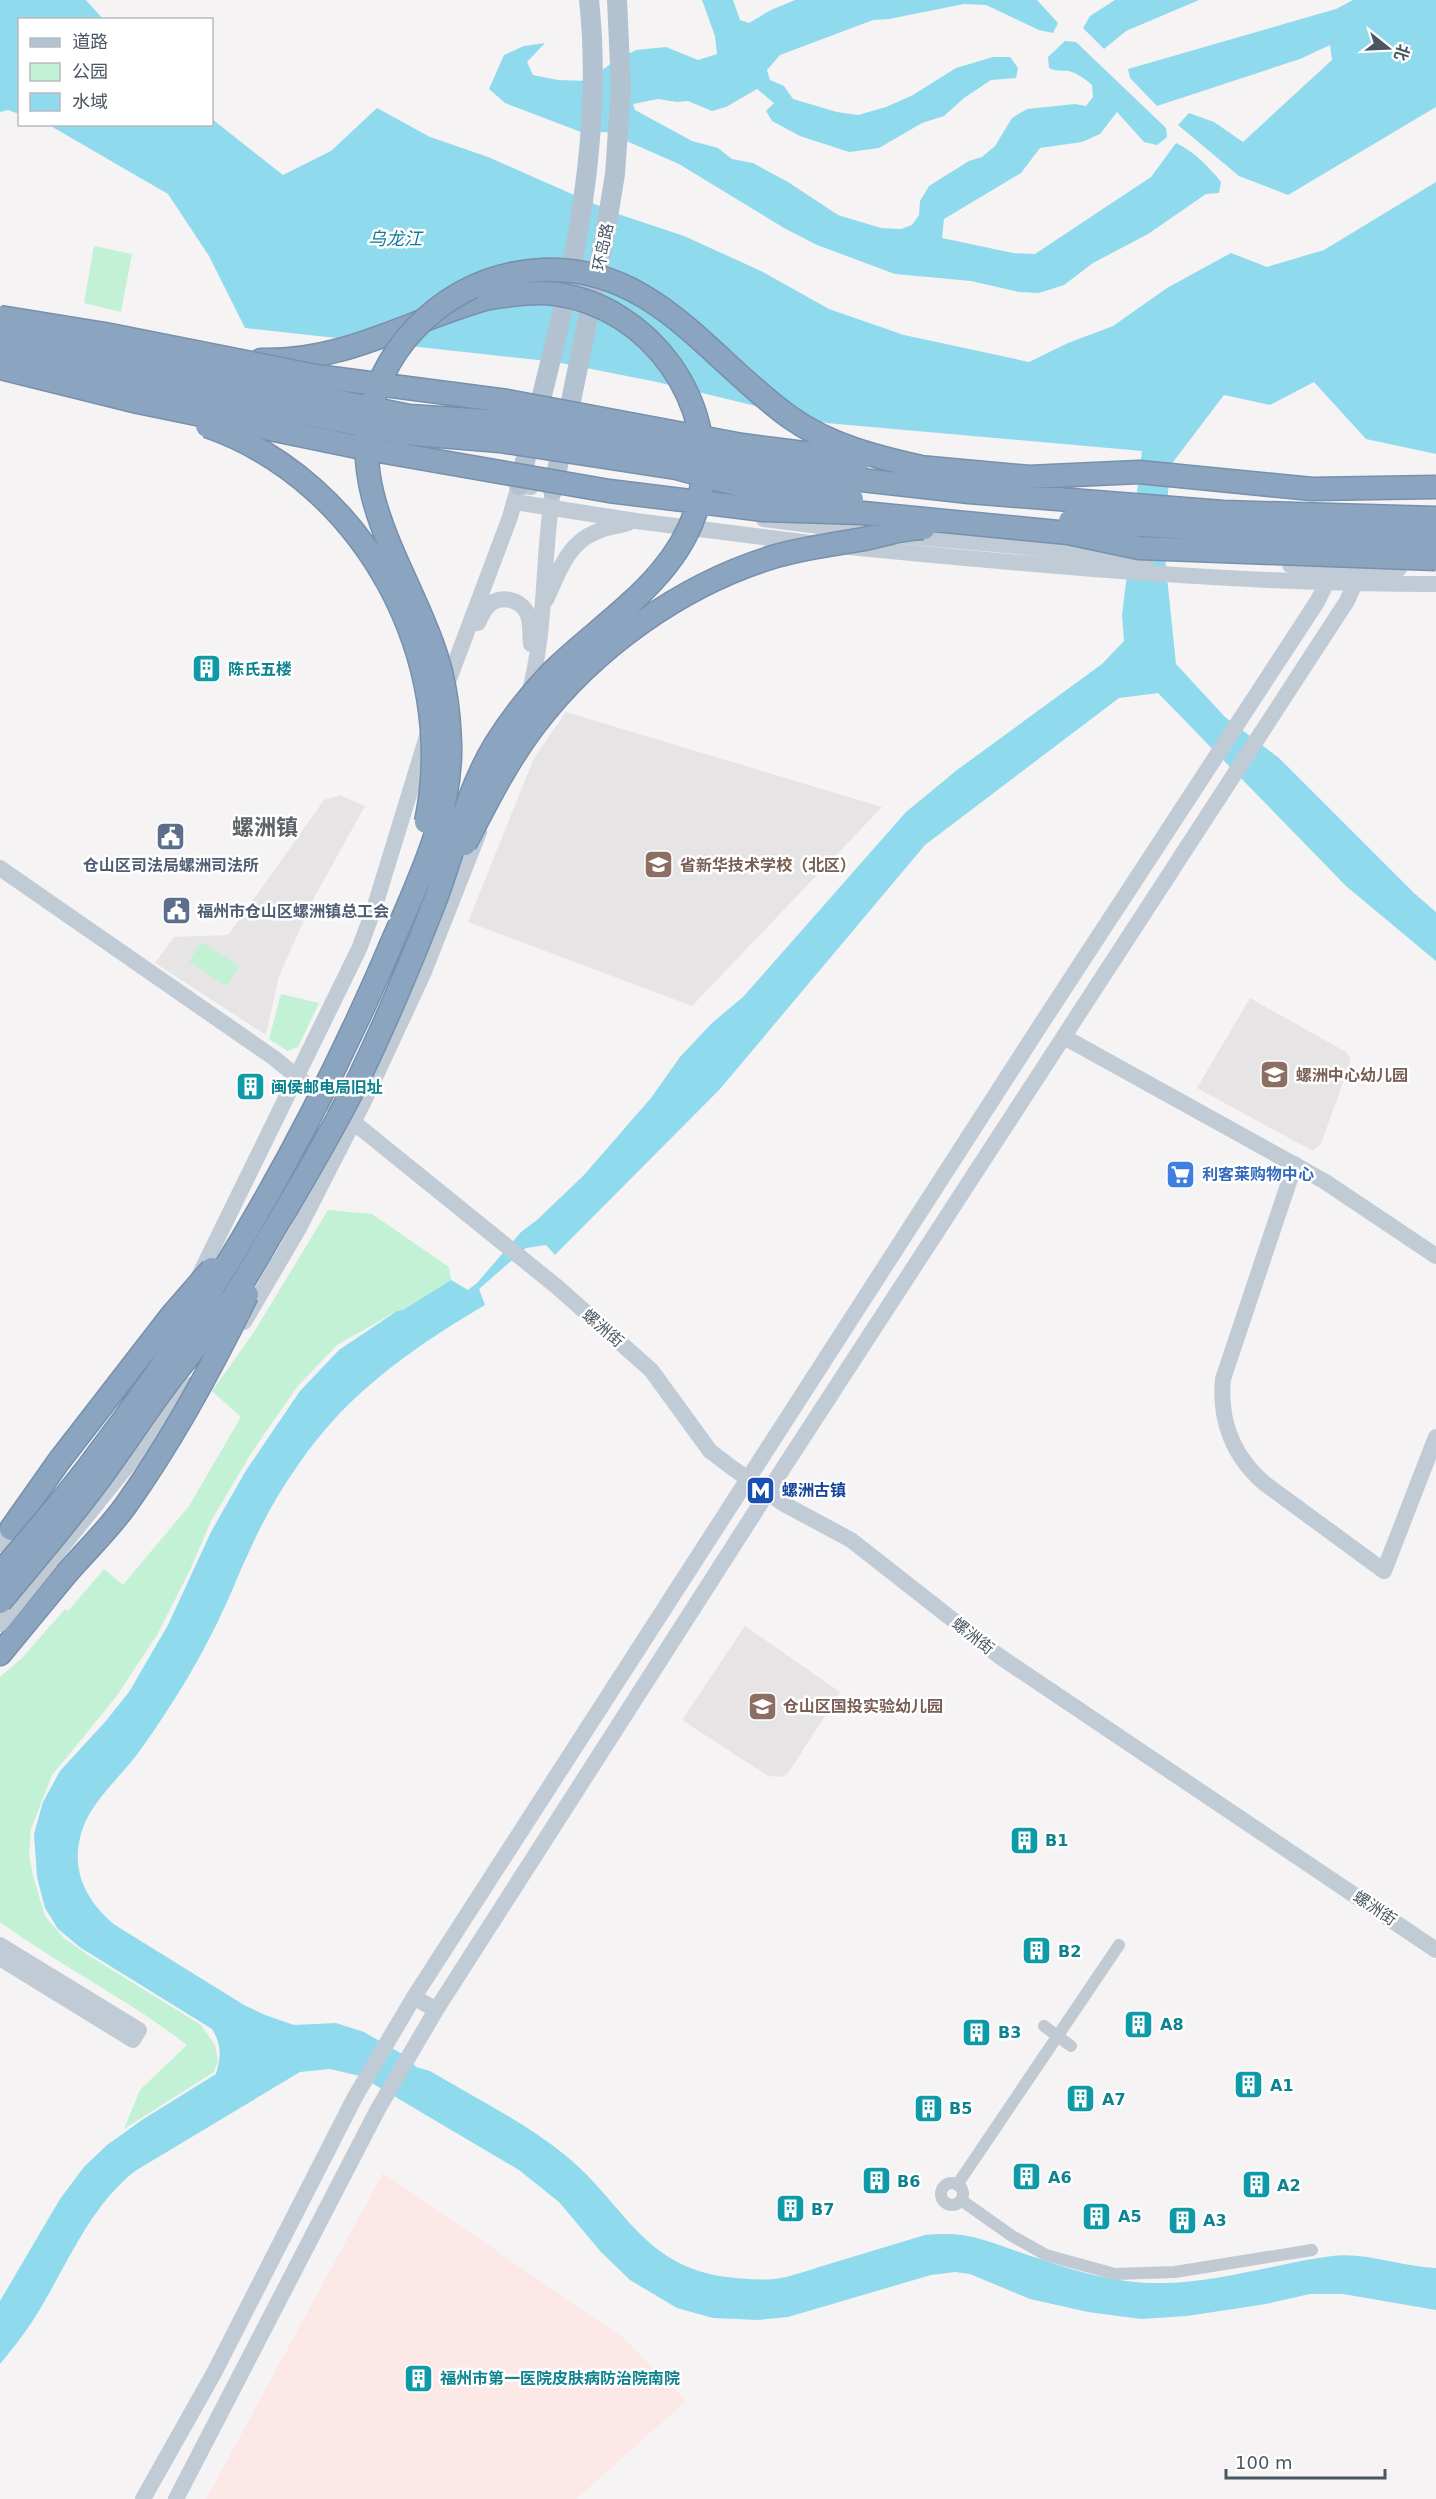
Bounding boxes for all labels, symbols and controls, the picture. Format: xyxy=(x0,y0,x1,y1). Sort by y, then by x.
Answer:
legend xyxy=(18,18,213,126)
north arrow xyxy=(1358,18,1418,78)
text: 道路 xyxy=(72,31,108,52)
text: 北 xyxy=(1390,42,1413,63)
text: 公园 xyxy=(72,61,108,82)
text: 水域 xyxy=(72,91,108,112)
street label: 环岛路 xyxy=(589,222,617,272)
water label: 乌龙江 xyxy=(368,228,424,249)
building icon: 陈氏五楼 xyxy=(191,653,223,685)
place label: 陈氏五楼 xyxy=(228,660,292,679)
district label: 螺洲镇 xyxy=(232,815,298,840)
public building icon: 仓山区司法局螺洲司法所 xyxy=(155,821,187,853)
school or university icon: 省新华技术学校（北区） xyxy=(643,849,675,881)
place label: 仓山区司法局螺洲司法所 xyxy=(83,856,259,875)
place label: 省新华技术学校（北区） xyxy=(680,856,856,875)
public building icon: 福州市仓山区螺洲镇总工会 xyxy=(160,895,192,927)
place label: 福州市仓山区螺洲镇总工会 xyxy=(197,902,389,921)
school or university icon: 螺洲中心幼儿园 xyxy=(1259,1059,1291,1091)
place label: 螺洲中心幼儿园 xyxy=(1296,1066,1408,1085)
building icon: 闽侯邮电局旧址 xyxy=(234,1071,266,1103)
place label: 闽侯邮电局旧址 xyxy=(271,1078,383,1097)
supermarket icon: 利客莱购物中心 xyxy=(1165,1158,1197,1190)
place label: 利客莱购物中心 xyxy=(1202,1165,1314,1184)
street label: 螺洲街 xyxy=(579,1305,627,1351)
metro station icon: 螺洲古镇 xyxy=(745,1474,777,1506)
place label: 螺洲古镇 xyxy=(782,1481,846,1500)
street label: 螺洲街 xyxy=(948,1614,998,1658)
school or university icon: 仓山区国投实验幼儿园 xyxy=(746,1690,778,1722)
place label: 仓山区国投实验幼儿园 xyxy=(783,1697,943,1716)
building icon: B1 xyxy=(1008,1824,1040,1856)
place label: B1 xyxy=(1045,1831,1068,1850)
street label: 螺洲街 xyxy=(1350,1887,1400,1929)
building icon: B2 xyxy=(1021,1935,1053,1967)
place label: B2 xyxy=(1058,1942,1081,1961)
building icon: A8 xyxy=(1123,2008,1155,2040)
place label: A8 xyxy=(1160,2015,1184,2034)
building icon: B3 xyxy=(961,2016,993,2048)
place label: B3 xyxy=(998,2023,1021,2042)
building icon: A1 xyxy=(1233,2069,1265,2101)
place label: A1 xyxy=(1270,2076,1294,2095)
building icon: A7 xyxy=(1065,2083,1097,2115)
place label: A7 xyxy=(1102,2090,1126,2109)
building icon: B5 xyxy=(912,2092,944,2124)
place label: B5 xyxy=(949,2099,972,2118)
building icon: A6 xyxy=(1011,2161,1043,2193)
building icon: B6 xyxy=(860,2165,892,2197)
place label: A6 xyxy=(1048,2168,1072,2187)
building icon: A2 xyxy=(1240,2169,1272,2201)
place label: B6 xyxy=(897,2172,920,2191)
place label: A2 xyxy=(1277,2176,1301,2195)
building icon: B7 xyxy=(774,2193,806,2225)
place label: B7 xyxy=(811,2200,834,2219)
building icon: A5 xyxy=(1081,2200,1113,2232)
building icon: A3 xyxy=(1166,2204,1198,2236)
place label: A5 xyxy=(1118,2207,1142,2226)
place label: A3 xyxy=(1203,2211,1227,2230)
building icon: 福州市第一医院皮肤病防治院南院 xyxy=(403,2362,435,2394)
place label: 福州市第一医院皮肤病防治院南院 xyxy=(440,2369,680,2388)
scale bar xyxy=(1226,2442,1385,2480)
text: 100 m xyxy=(1235,2452,1293,2473)

